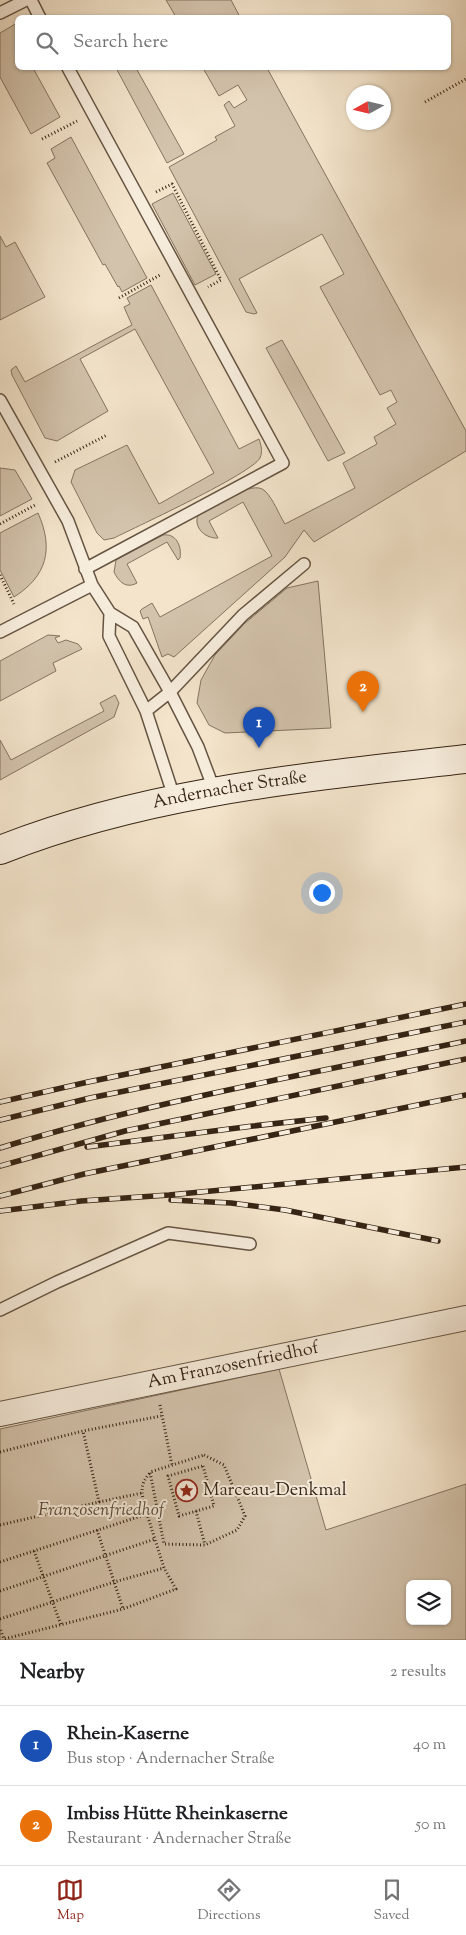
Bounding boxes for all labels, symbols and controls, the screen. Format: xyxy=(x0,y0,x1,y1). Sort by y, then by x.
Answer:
search box xyxy=(15,15,451,70)
icon: search xyxy=(33,29,61,57)
text: Search here xyxy=(73,29,168,56)
north arrow xyxy=(346,85,391,130)
pin: 2 xyxy=(347,671,379,712)
pin: 1 xyxy=(243,707,275,748)
street label: Andernacher Straße xyxy=(150,765,309,817)
your location xyxy=(309,880,335,906)
street label: Am Franzosenfriedhof xyxy=(145,1335,322,1396)
place label: Marceau-Denkmal xyxy=(203,1478,347,1504)
place icon: Marceau-Denkmal xyxy=(175,1479,199,1503)
park label: Franzosenfriedhof xyxy=(38,1498,166,1524)
map controls xyxy=(406,1580,451,1625)
button: layers xyxy=(406,1580,451,1625)
text: Nearby xyxy=(20,1658,85,1688)
text: 2 results xyxy=(390,1661,446,1684)
text: Rhein-Kaserne xyxy=(67,1721,189,1748)
text: 1 xyxy=(33,1734,39,1757)
text: 40 m xyxy=(413,1734,446,1757)
text: Bus stop · Andernacher Straße xyxy=(67,1748,275,1771)
text: Imbiss Hütte Rheinkaserne xyxy=(67,1801,288,1828)
text: 2 xyxy=(32,1814,40,1837)
text: 50 m xyxy=(415,1814,446,1837)
text: Restaurant · Andernacher Straße xyxy=(67,1828,291,1851)
tab: Map xyxy=(56,1876,84,1926)
tab: Directions xyxy=(197,1876,261,1926)
tab: Saved xyxy=(374,1876,409,1926)

